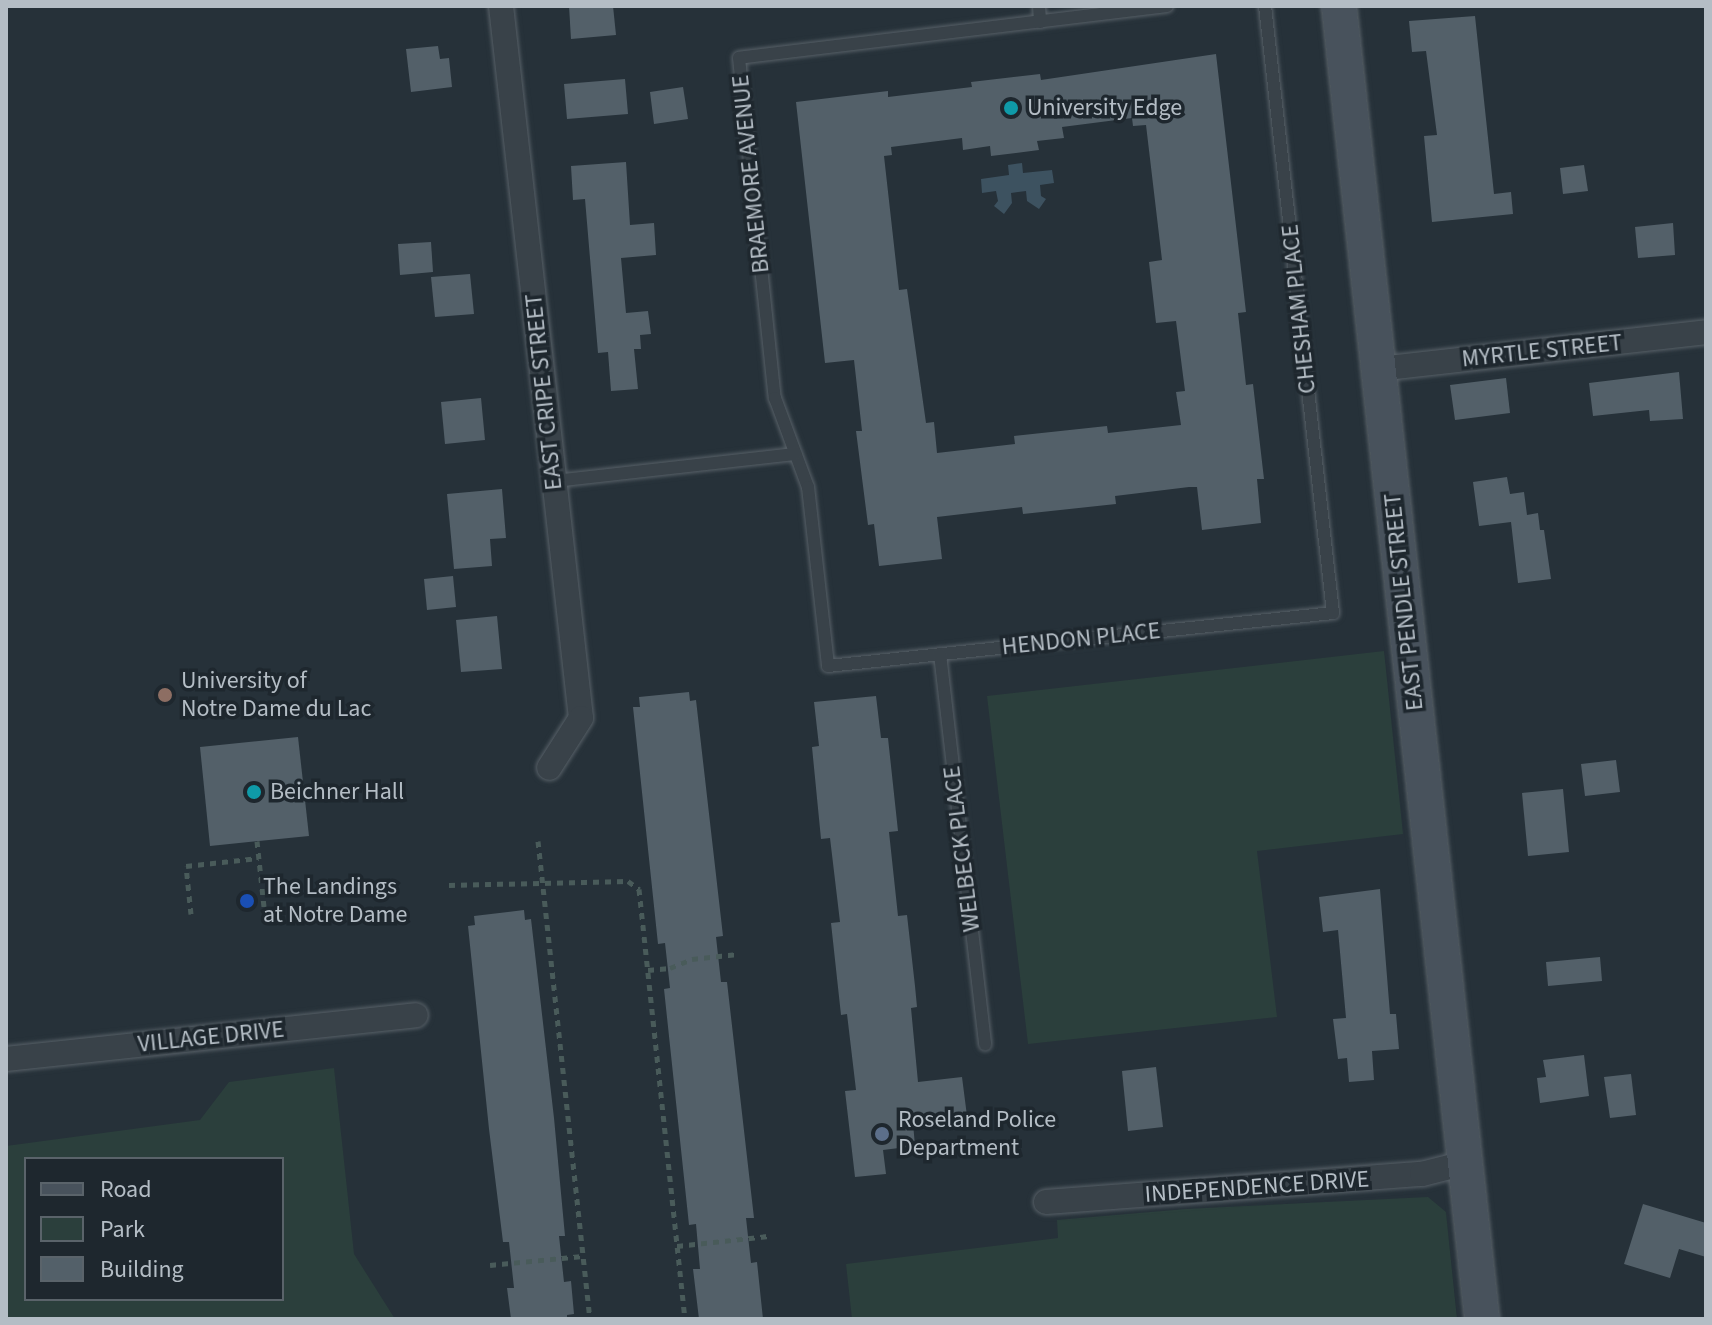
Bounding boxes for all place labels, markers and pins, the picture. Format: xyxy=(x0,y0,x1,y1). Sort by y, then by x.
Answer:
place label: University Edge xyxy=(1027,94,1182,122)
marker: University Edge xyxy=(1002,99,1020,117)
place label: University of Notre Dame du Lac xyxy=(181,667,371,723)
marker: University of Notre Dame du Lac xyxy=(156,686,174,704)
place label: Beichner Hall xyxy=(270,778,404,806)
marker: Beichner Hall xyxy=(245,783,263,801)
place label: The Landings at Notre Dame xyxy=(263,873,407,929)
marker: The Landings at Notre Dame xyxy=(238,892,256,910)
place label: Roseland Police Department xyxy=(898,1106,1056,1162)
marker: Roseland Police Department xyxy=(873,1125,891,1143)

